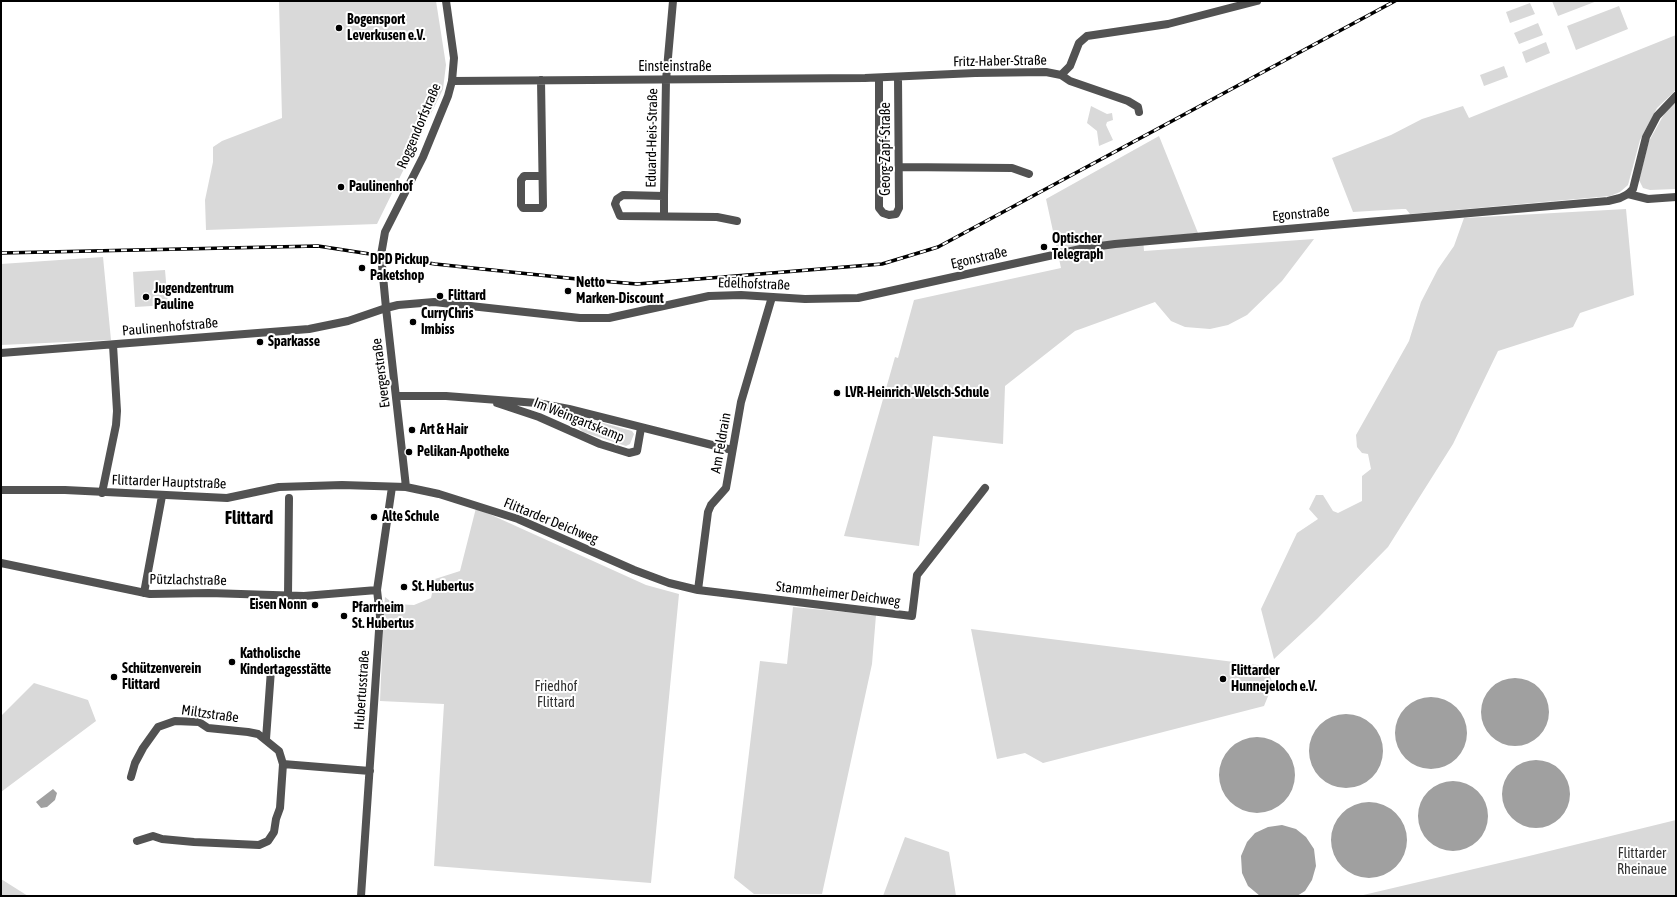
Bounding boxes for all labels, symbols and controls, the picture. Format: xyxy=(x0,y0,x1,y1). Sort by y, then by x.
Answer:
place label: Bogensport Leverkusen e.V. xyxy=(347,12,425,44)
marker: Bogensport Leverkusen e.V. xyxy=(334,23,344,33)
street label: Fritz-Haber-Straße xyxy=(953,52,1047,70)
street label: Einsteinstraße xyxy=(638,59,712,75)
street label: Roggendorfstraße xyxy=(393,81,445,171)
street label: Eduard-Heis-Straße xyxy=(643,88,661,188)
street label: Georg-Zapf-Straße xyxy=(878,102,894,196)
place label: Paulinenhof xyxy=(349,179,413,195)
marker: Paulinenhof xyxy=(336,182,346,192)
street label: Egonstraße xyxy=(1272,203,1330,225)
place label: Optischer Telegraph xyxy=(1052,231,1103,264)
marker: Optischer Telegraph xyxy=(1039,242,1049,252)
street label: Egonstraße xyxy=(949,243,1009,273)
place label: DPD Pickup Paketshop xyxy=(370,252,429,284)
marker: DPD Pickup Paketshop xyxy=(357,263,367,273)
street label: Edelhofstraße xyxy=(718,274,790,294)
place label: Netto Marken-Discount xyxy=(576,275,664,308)
place label: Jugendzentrum Pauline xyxy=(154,281,234,314)
marker: Netto Marken-Discount xyxy=(563,286,573,296)
place label: Flittard xyxy=(448,288,486,304)
marker: Flittard xyxy=(435,291,445,301)
marker: Jugendzentrum Pauline xyxy=(141,292,151,302)
place label: CurryChris Imbiss xyxy=(421,306,473,338)
street label: Paulinenhofstraße xyxy=(121,314,219,340)
marker: CurryChris Imbiss xyxy=(408,317,418,327)
place label: Sparkasse xyxy=(268,334,320,350)
marker: Sparkasse xyxy=(255,337,265,347)
street label: Evergerstraße xyxy=(368,337,394,409)
place label: LVR-Heinrich-Welsch-Schule xyxy=(845,385,989,401)
marker: LVR-Heinrich-Welsch-Schule xyxy=(832,388,842,398)
street label: Im Weingartskamp xyxy=(531,394,627,446)
street label: Am Feldrain xyxy=(707,411,735,475)
place label: Art & Hair xyxy=(420,422,468,438)
marker: Art & Hair xyxy=(407,425,417,435)
place label: Pelikan-Apotheke xyxy=(417,444,509,460)
marker: Pelikan-Apotheke xyxy=(404,447,414,457)
street label: Flittarder Hauptstraße xyxy=(111,472,227,492)
street label: Flittarder Deichweg xyxy=(501,494,601,548)
district label: Flittard xyxy=(225,507,273,529)
place label: Alte Schule xyxy=(382,509,439,525)
marker: Alte Schule xyxy=(369,512,379,522)
street label: Pützlachstraße xyxy=(149,571,227,589)
street label: Stammheimer Deichweg xyxy=(775,578,901,610)
place label: St. Hubertus xyxy=(412,579,474,595)
marker: St. Hubertus xyxy=(399,582,409,592)
place label: Eisen Nonn xyxy=(249,597,307,613)
marker: Eisen Nonn xyxy=(310,600,320,610)
place label: Pfarrheim St. Hubertus xyxy=(352,600,414,632)
marker: Pfarrheim St. Hubertus xyxy=(339,611,349,621)
place label: Katholische Kindertagesstätte xyxy=(240,646,331,678)
street label: Hubertusstraße xyxy=(351,650,373,730)
marker: Katholische Kindertagesstätte xyxy=(227,657,237,667)
place label: Schützenverein Flittard xyxy=(122,661,201,694)
place label: Flittarder Hunnejeloch e.V. xyxy=(1231,663,1317,696)
marker: Schützenverein Flittard xyxy=(109,672,119,682)
marker: Flittarder Hunnejeloch e.V. xyxy=(1218,674,1228,684)
park label: Friedhof Flittard xyxy=(535,679,577,712)
street label: Miltzstraße xyxy=(180,702,240,726)
park label: Flittarder Rheinaue xyxy=(1617,846,1667,878)

